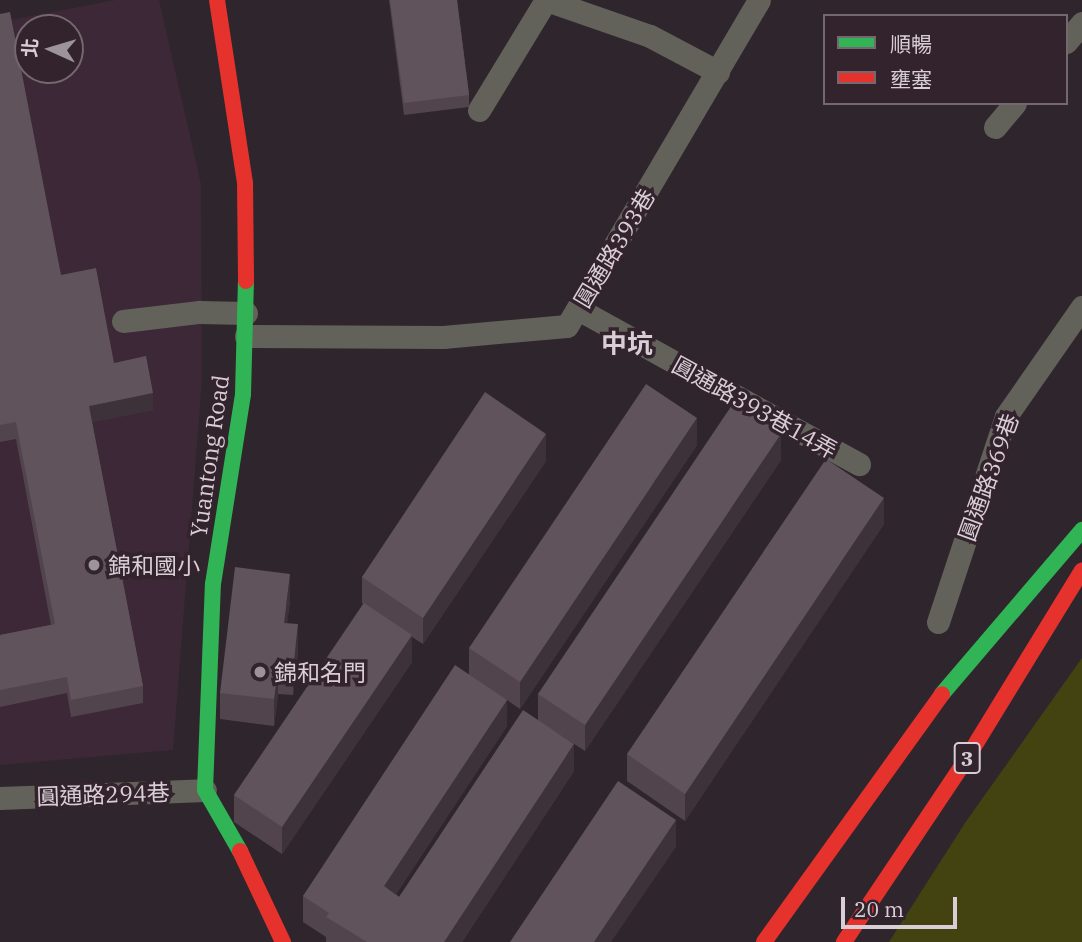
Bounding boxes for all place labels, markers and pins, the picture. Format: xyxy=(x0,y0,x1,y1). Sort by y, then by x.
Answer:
place label: 錦和國小 xyxy=(108,551,200,579)
marker: 錦和國小 xyxy=(86,557,102,573)
place label: 錦和名門 xyxy=(274,658,366,686)
marker: 錦和名門 xyxy=(252,664,268,680)

